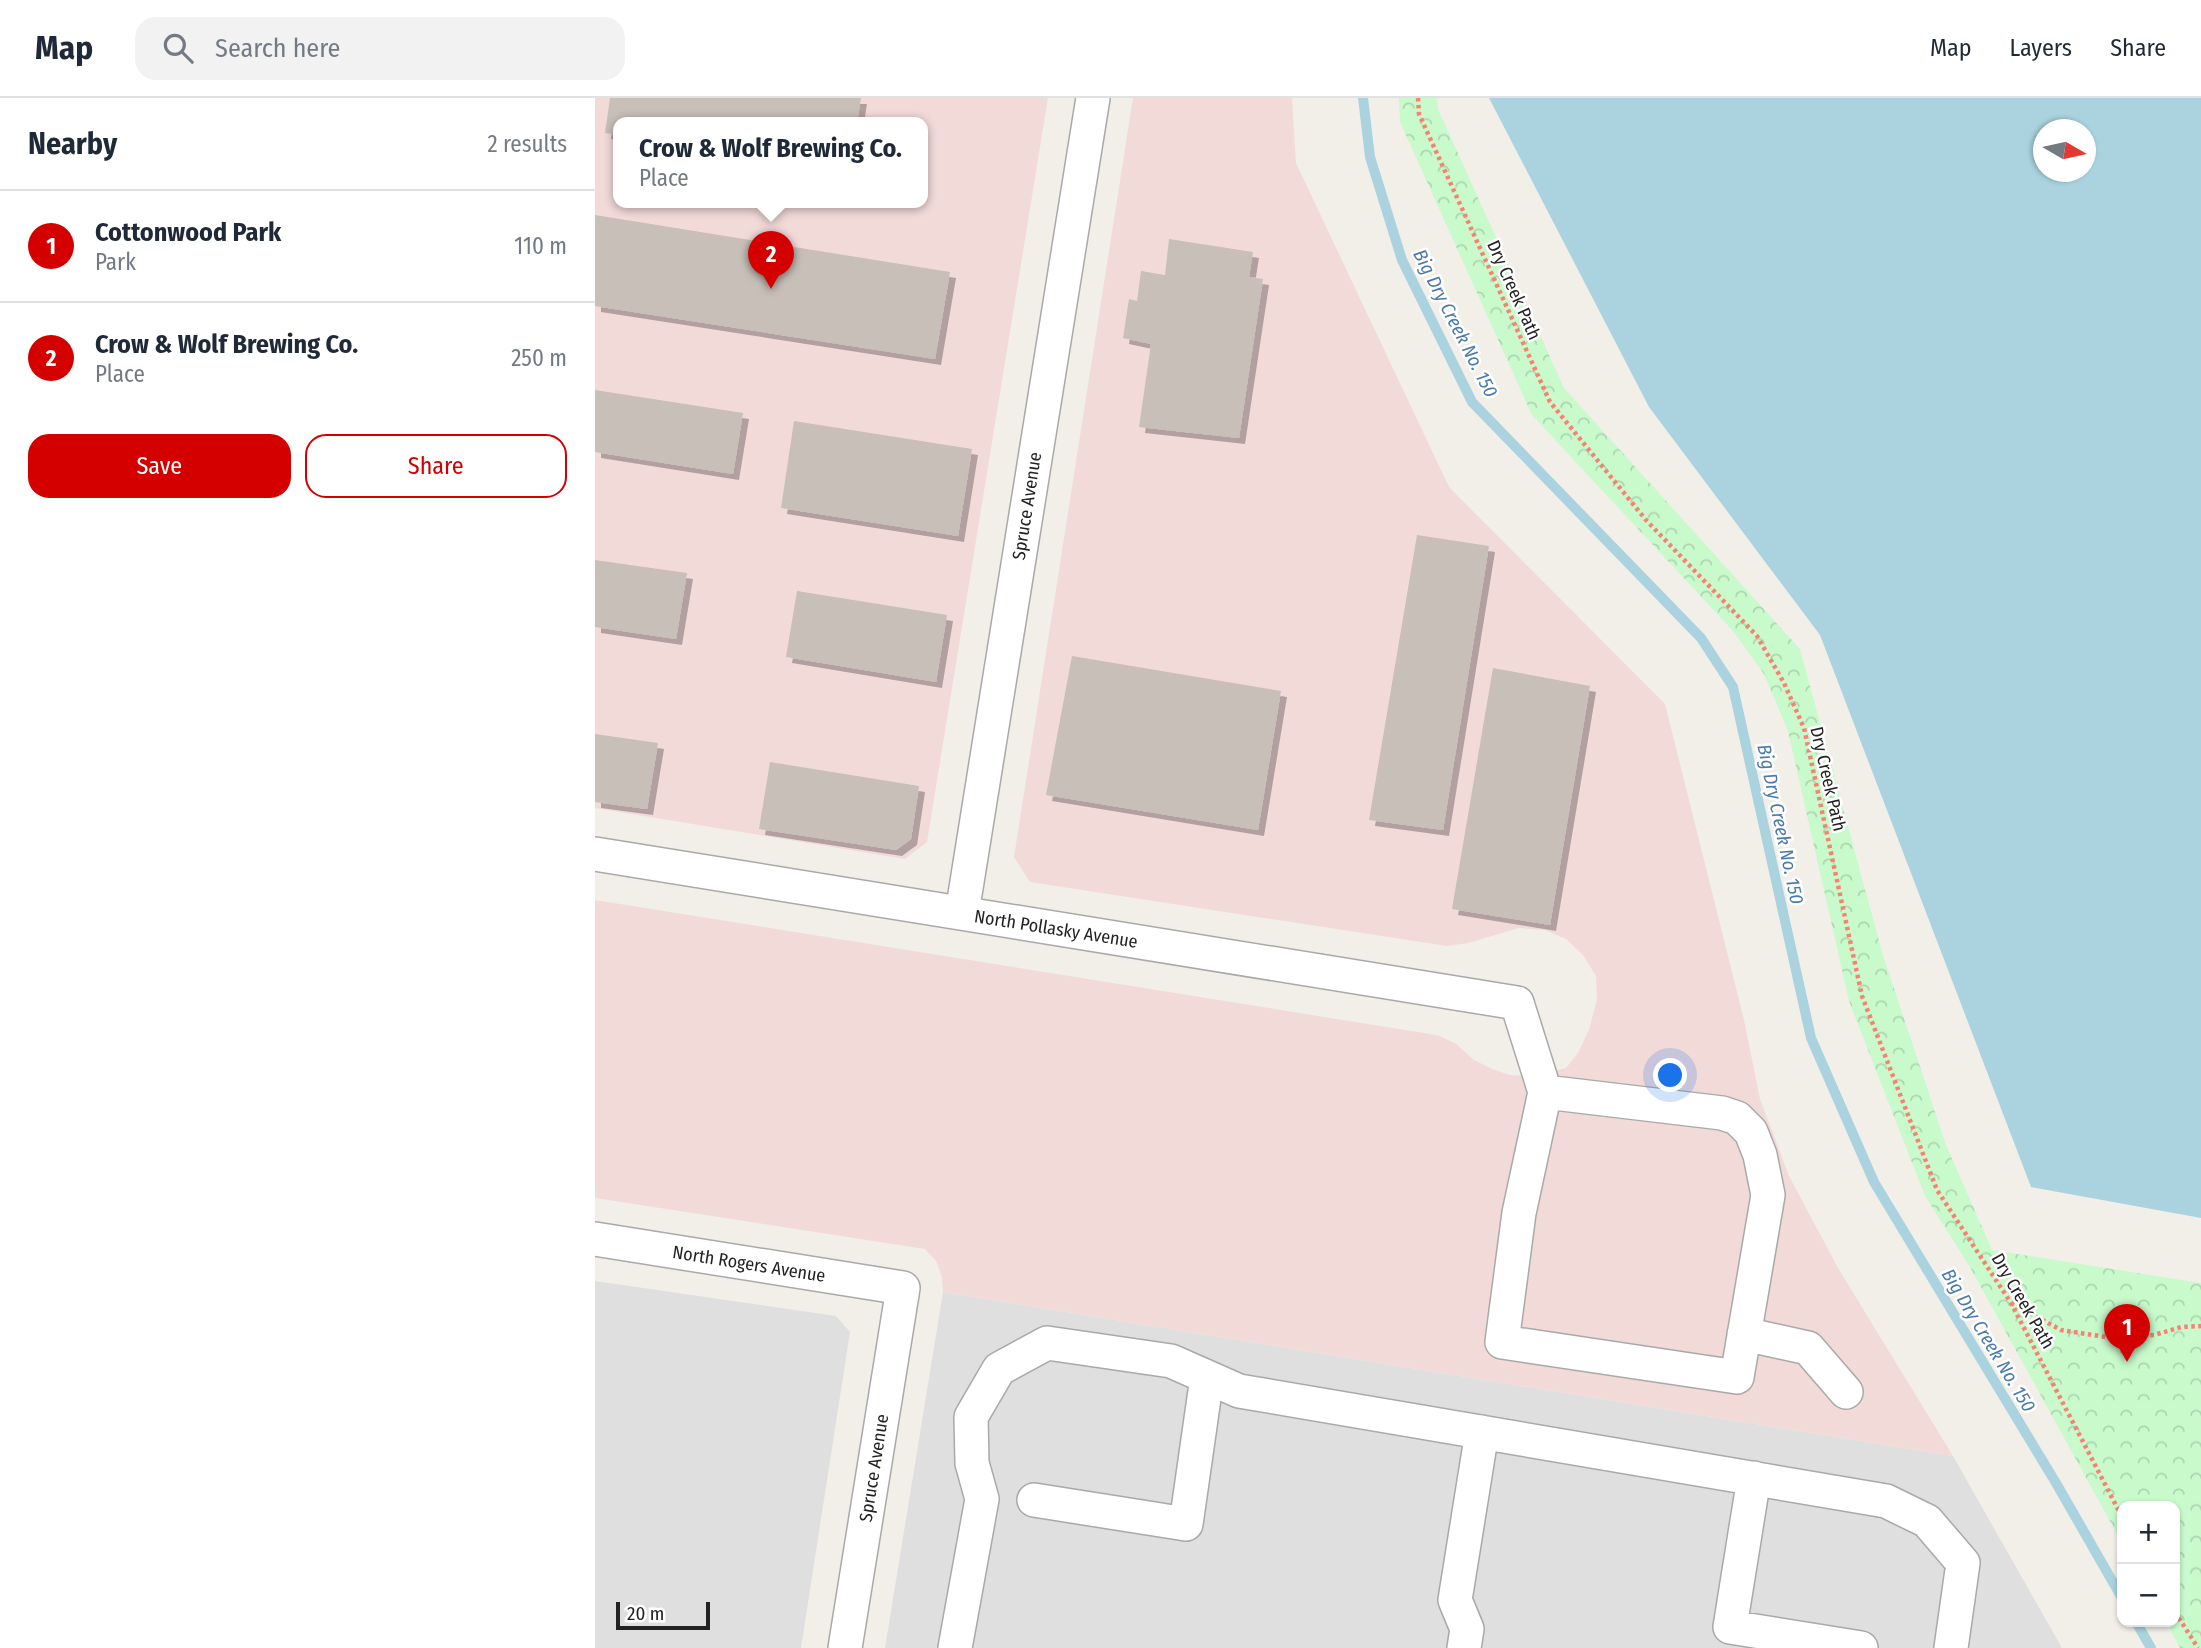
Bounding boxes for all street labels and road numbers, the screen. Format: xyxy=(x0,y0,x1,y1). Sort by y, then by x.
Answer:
street label: Dry Creek Path xyxy=(1482,237,1546,343)
street label: Spruce Avenue xyxy=(1008,450,1046,561)
street label: Dry Creek Path xyxy=(1805,725,1851,833)
street label: North Pollasky Avenue xyxy=(973,905,1139,953)
street label: North Rogers Avenue xyxy=(671,1241,827,1287)
street label: Dry Creek Path xyxy=(1987,1249,2059,1353)
street label: Spruce Avenue xyxy=(855,1412,893,1523)

